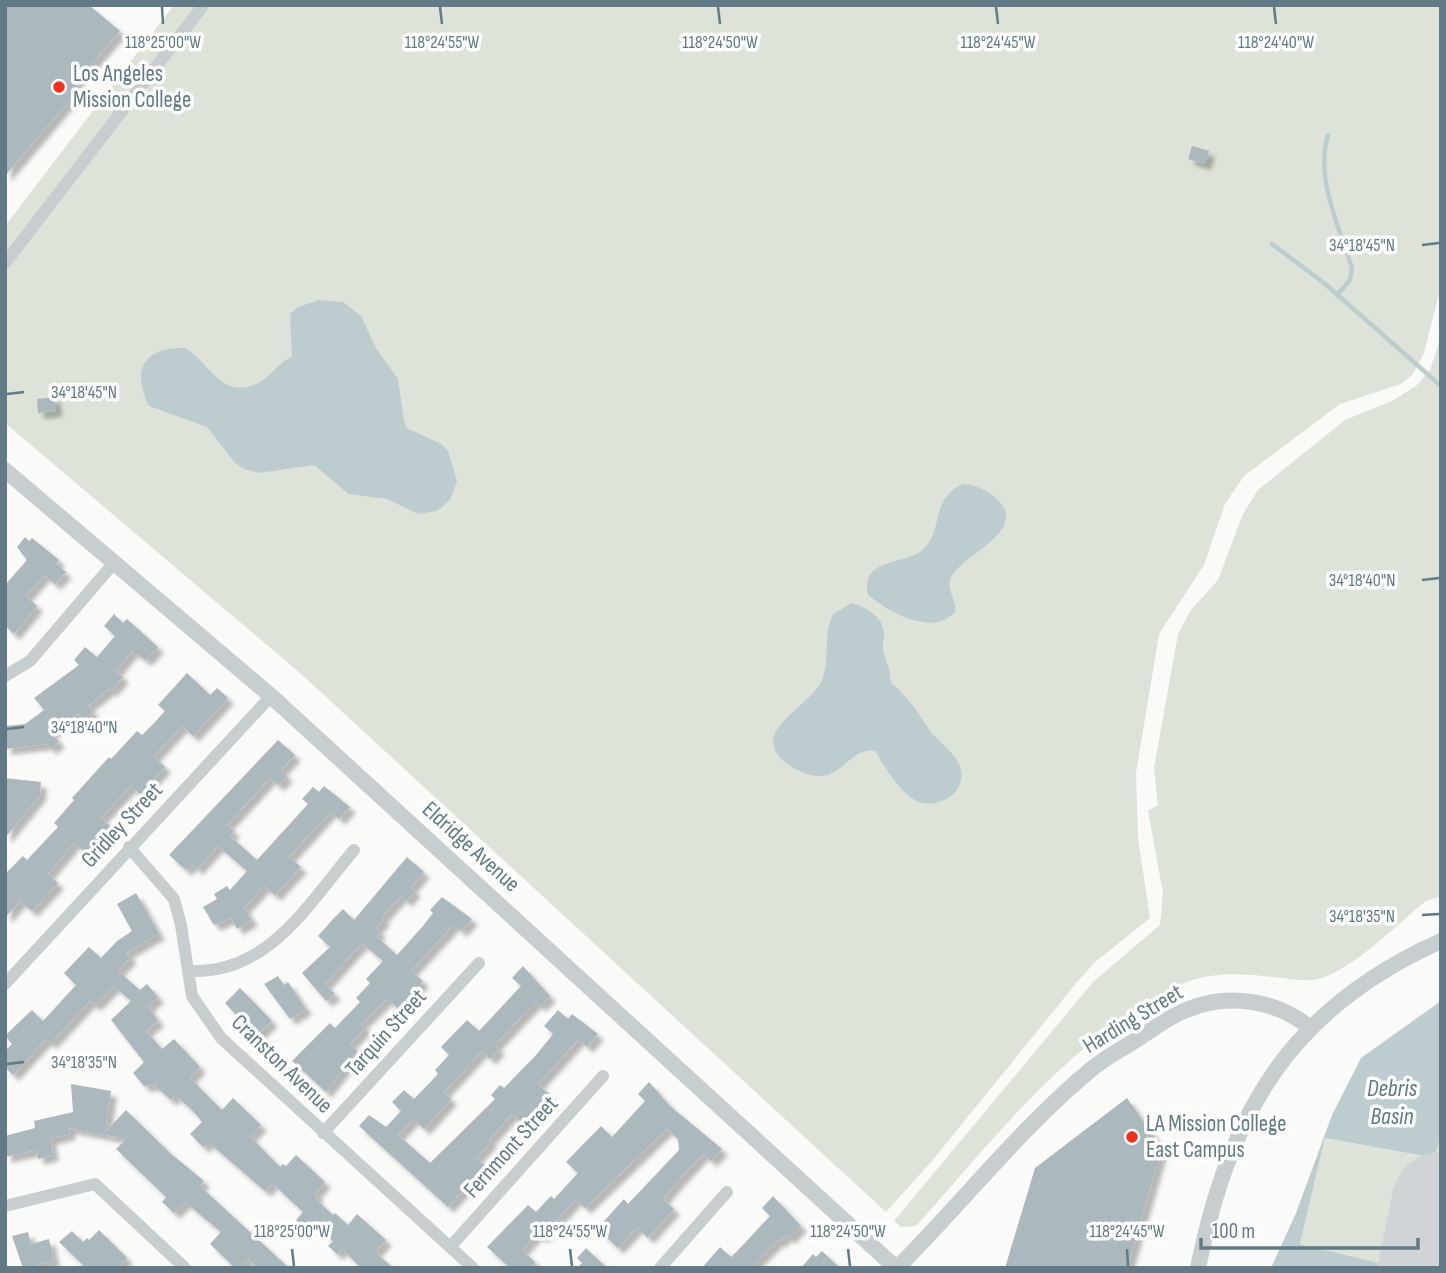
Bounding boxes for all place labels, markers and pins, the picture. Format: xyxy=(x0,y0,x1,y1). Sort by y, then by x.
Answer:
place label: Los Angeles Mission College xyxy=(73,60,191,114)
marker: Los Angeles Mission College xyxy=(51,79,67,95)
place label: LA Mission College East Campus xyxy=(1146,1110,1286,1164)
marker: LA Mission College East Campus xyxy=(1124,1129,1140,1145)

